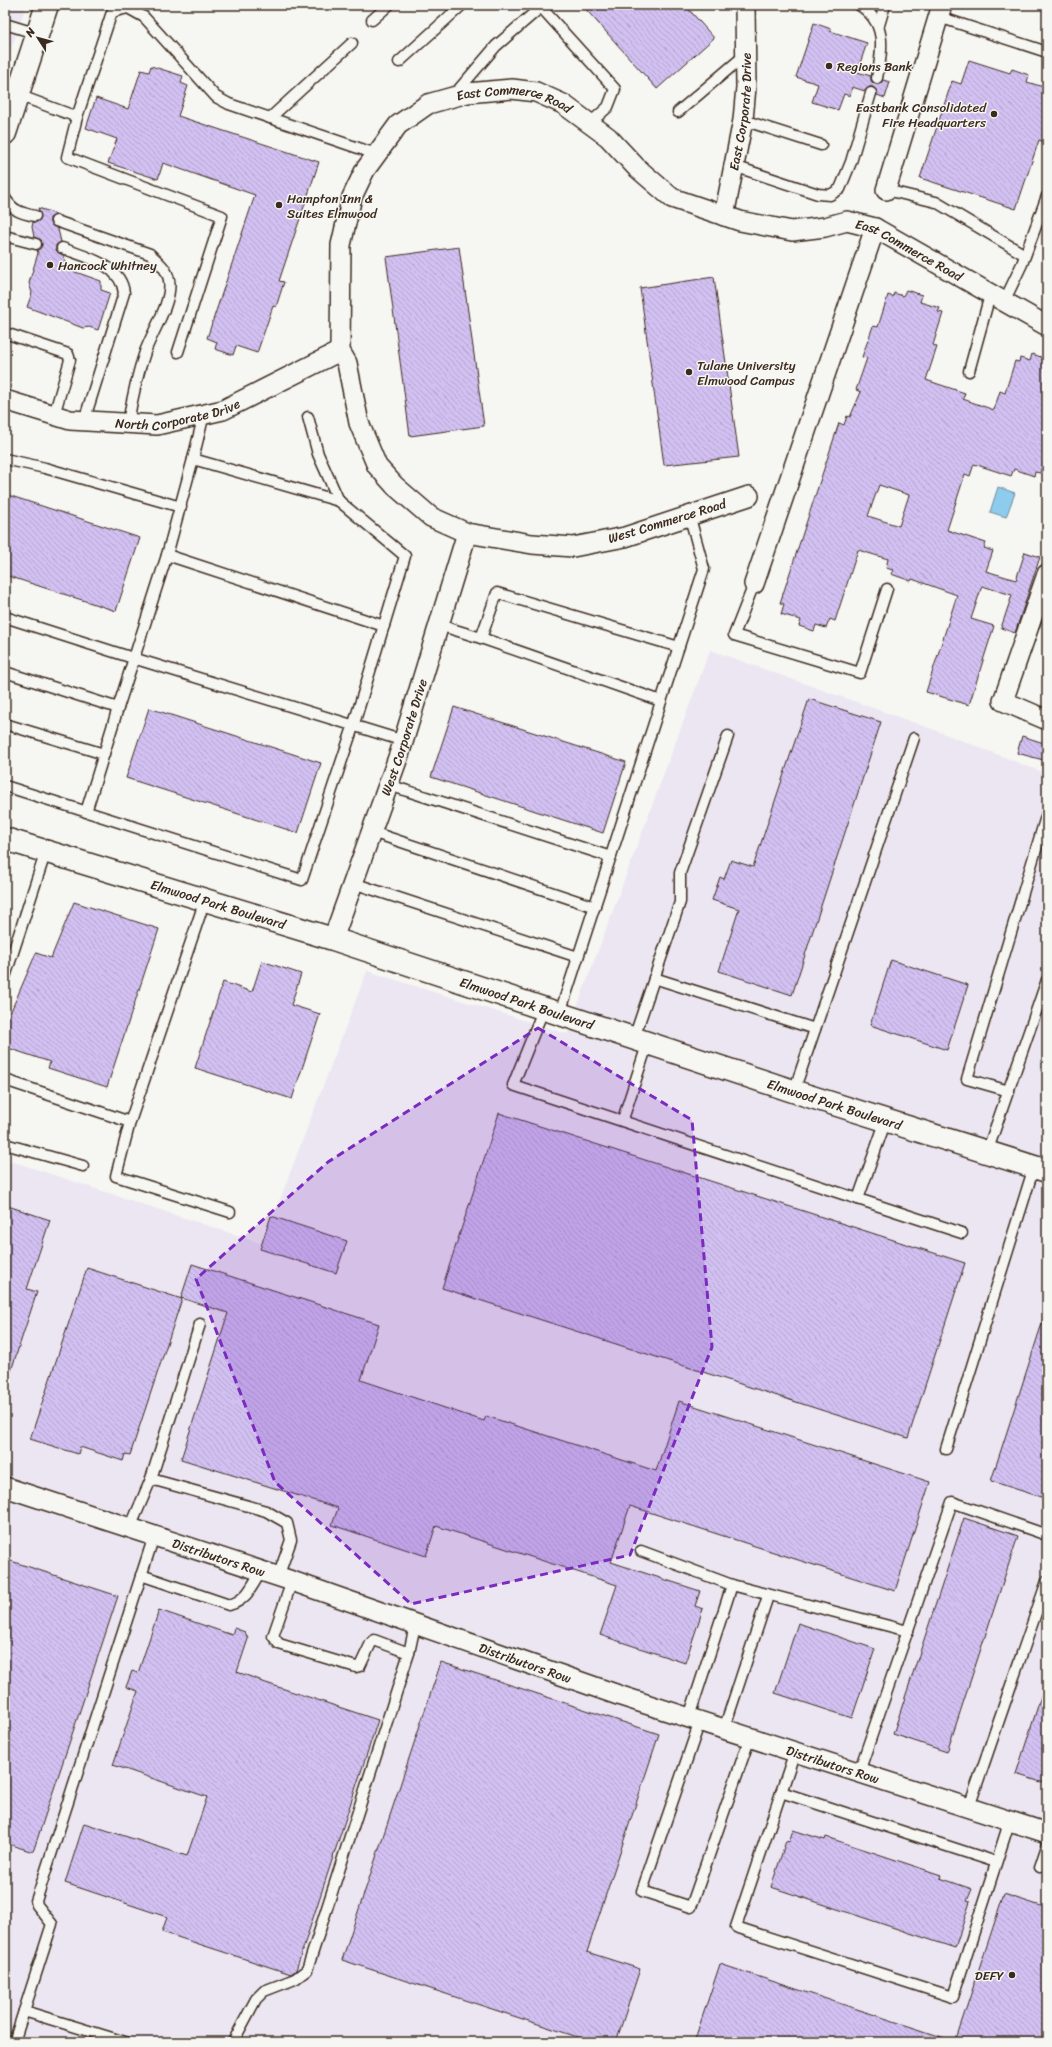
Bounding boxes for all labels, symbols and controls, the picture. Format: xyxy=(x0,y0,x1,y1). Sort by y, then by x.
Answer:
north arrow xyxy=(18,18,58,58)
text: N xyxy=(20,23,40,42)
street label: East Corporate Drive xyxy=(722,52,758,173)
place label: Regions Bank xyxy=(837,55,913,78)
marker: Regions Bank xyxy=(824,61,834,71)
street label: East Commerce Road xyxy=(453,77,578,120)
place label: Eastbank Consolidated Fire Headquarters xyxy=(856,96,987,134)
marker: Eastbank Consolidated Fire Headquarters xyxy=(989,109,999,119)
place label: Hampton Inn & Suites Elmwood xyxy=(287,187,378,225)
marker: Hampton Inn & Suites Elmwood xyxy=(274,200,284,210)
street label: East Commerce Road xyxy=(853,212,968,288)
place label: Hancock Whitney xyxy=(58,254,157,277)
marker: Hancock Whitney xyxy=(45,260,55,270)
place label: Tulane University Elmwood Campus xyxy=(697,354,796,392)
marker: Tulane University Elmwood Campus xyxy=(684,367,694,377)
street label: North Corporate Drive xyxy=(115,392,244,437)
street label: West Commerce Road xyxy=(605,492,730,550)
street label: West Corporate Drive xyxy=(374,675,433,799)
street label: Elmwood Park Boulevard xyxy=(148,873,290,936)
street label: Elmwood Park Boulevard xyxy=(457,970,598,1036)
street label: Elmwood Park Boulevard xyxy=(764,1072,906,1137)
street label: Distributors Row xyxy=(169,1531,268,1583)
street label: Distributors Row xyxy=(476,1636,575,1689)
street label: Distributors Row xyxy=(783,1738,882,1790)
place label: DEFY xyxy=(975,1964,1005,1987)
marker: DEFY xyxy=(1007,1970,1017,1980)

